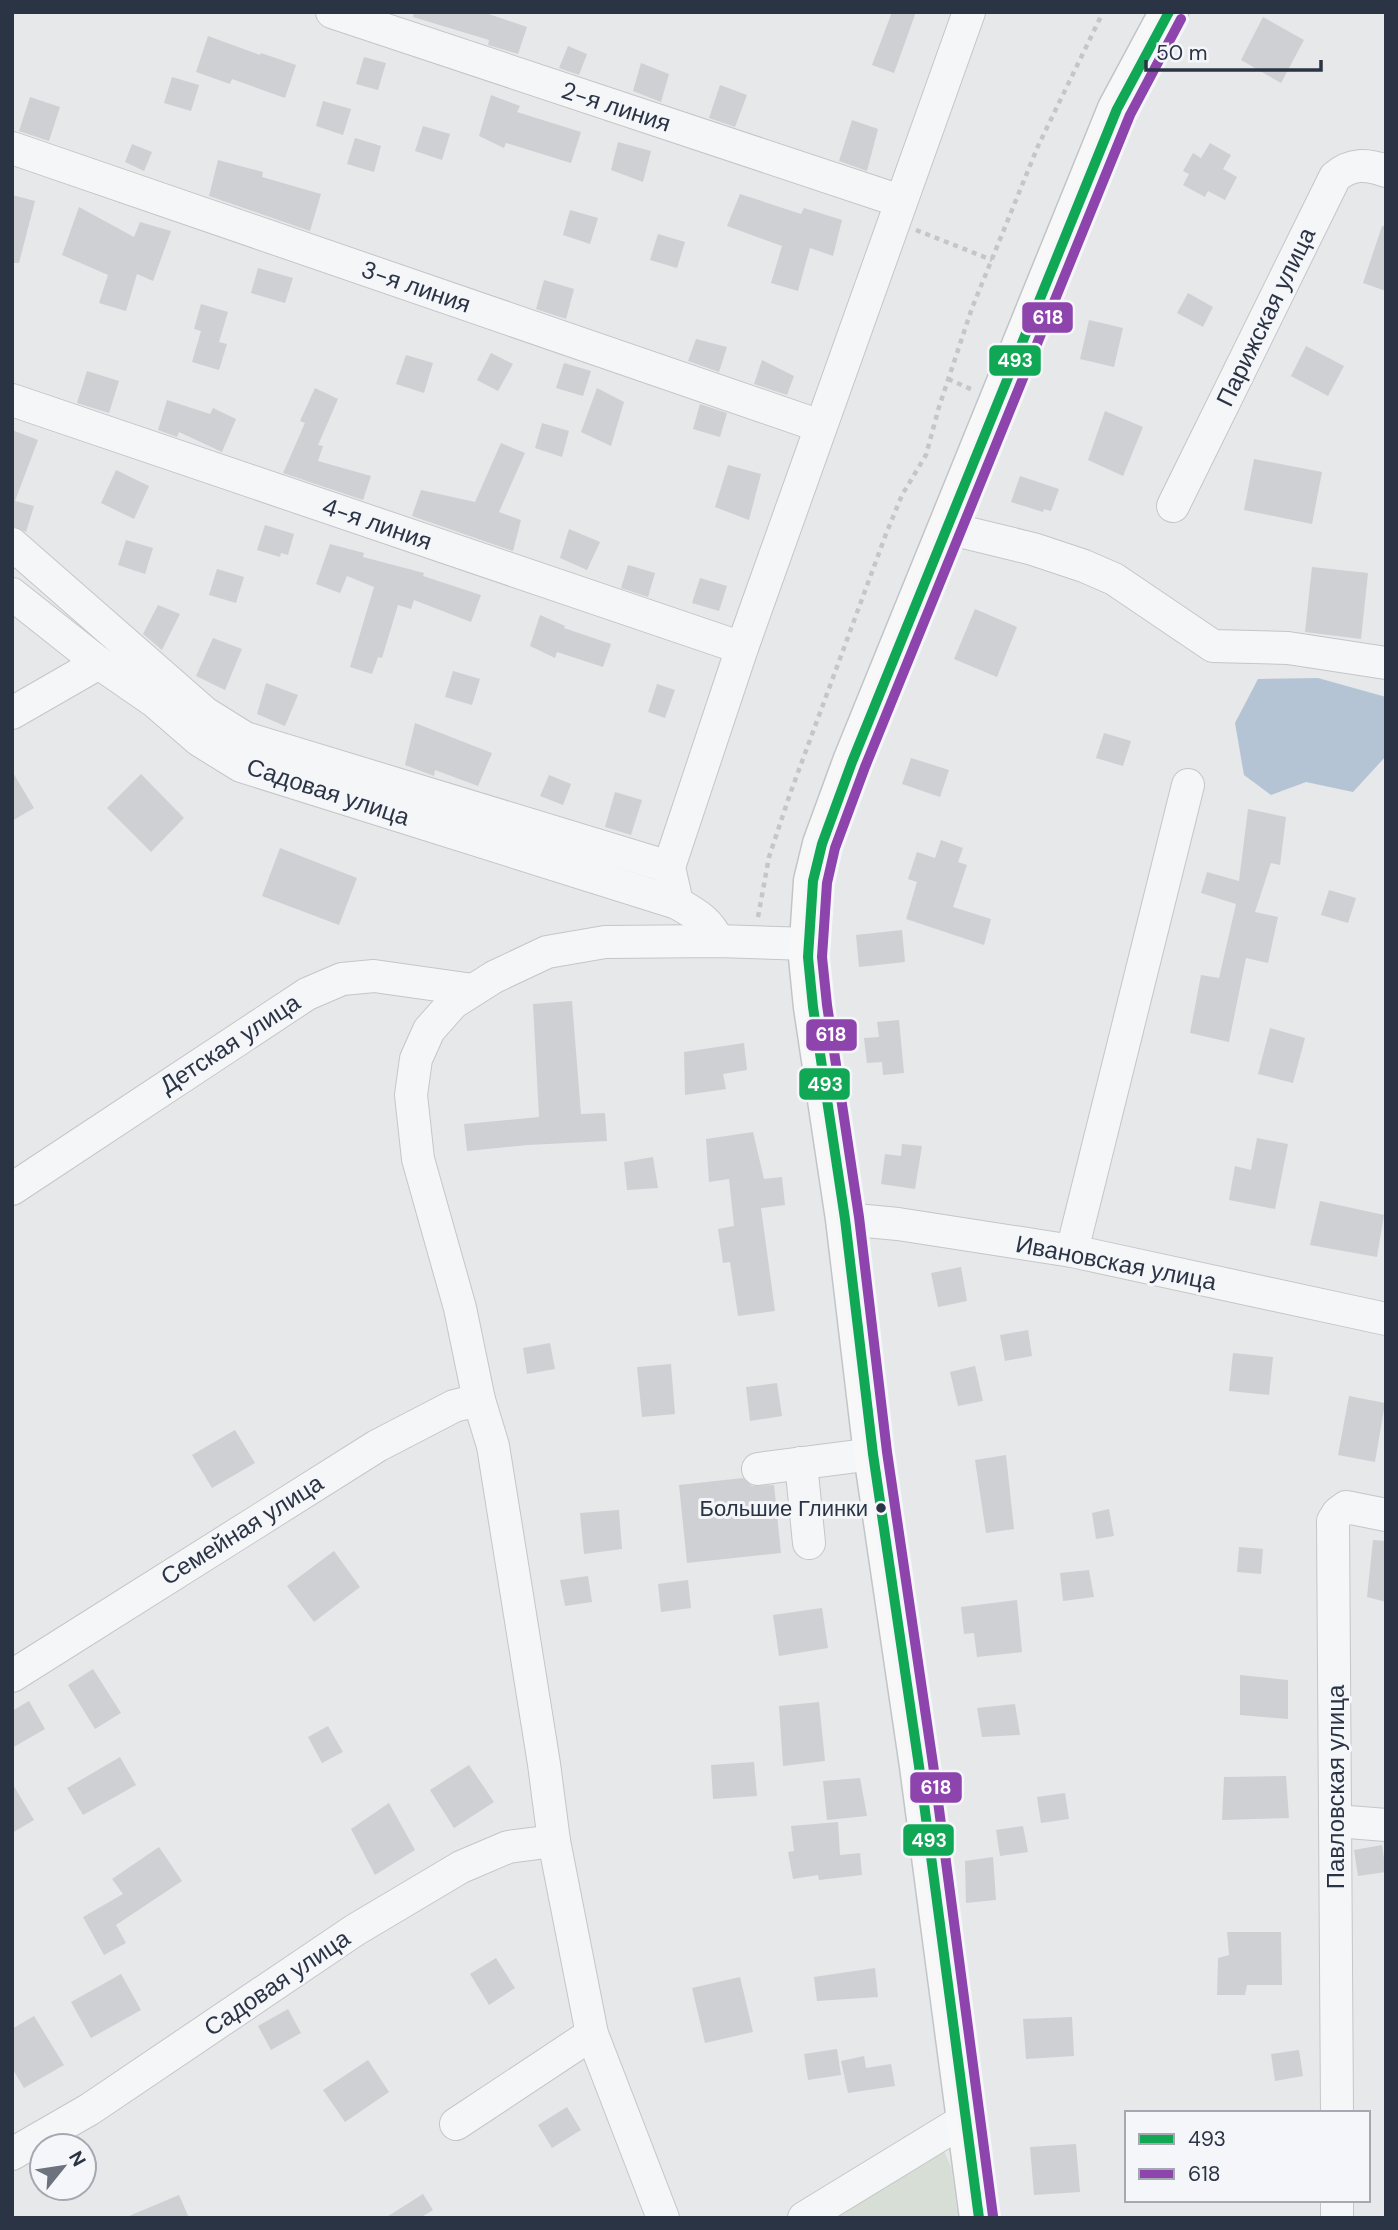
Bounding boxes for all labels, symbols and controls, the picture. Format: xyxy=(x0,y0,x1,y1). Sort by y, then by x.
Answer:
scale bar xyxy=(1146,28,1321,72)
text: 50 m xyxy=(1156,39,1207,67)
street label: 2-я линия xyxy=(558,74,675,139)
street label: Парижская улица xyxy=(1209,222,1323,411)
street label: 3-я линия xyxy=(357,253,475,320)
line badge: 618 xyxy=(1021,301,1074,334)
text: 618 xyxy=(1033,305,1064,330)
line badge: 493 xyxy=(988,344,1042,377)
text: 493 xyxy=(997,348,1033,373)
street label: 4-я линия xyxy=(318,490,436,557)
street label: Садовая улица xyxy=(243,751,414,833)
street label: Детская улица xyxy=(154,986,306,1100)
line badge: 618 xyxy=(805,1018,858,1052)
text: 618 xyxy=(816,1022,847,1047)
line badge: 493 xyxy=(798,1067,851,1101)
text: 493 xyxy=(807,1072,843,1097)
street label: Ивановская улица xyxy=(1013,1228,1220,1297)
street label: Семейная улица xyxy=(155,1467,329,1592)
place label: Большие Глинки xyxy=(700,1494,868,1523)
marker: Большие Глинки xyxy=(874,1501,888,1515)
street label: Павловская улица xyxy=(1320,1684,1351,1889)
line badge: 618 xyxy=(909,1771,963,1804)
text: 618 xyxy=(921,1775,952,1800)
line badge: 493 xyxy=(902,1823,955,1857)
text: 493 xyxy=(911,1828,947,1853)
street label: Садовая улица xyxy=(198,1922,356,2043)
legend xyxy=(1125,2111,1370,2202)
text: 493 xyxy=(1188,2125,1226,2153)
north arrow xyxy=(28,2132,98,2202)
text: N xyxy=(63,2146,92,2171)
text: 618 xyxy=(1188,2160,1221,2188)

